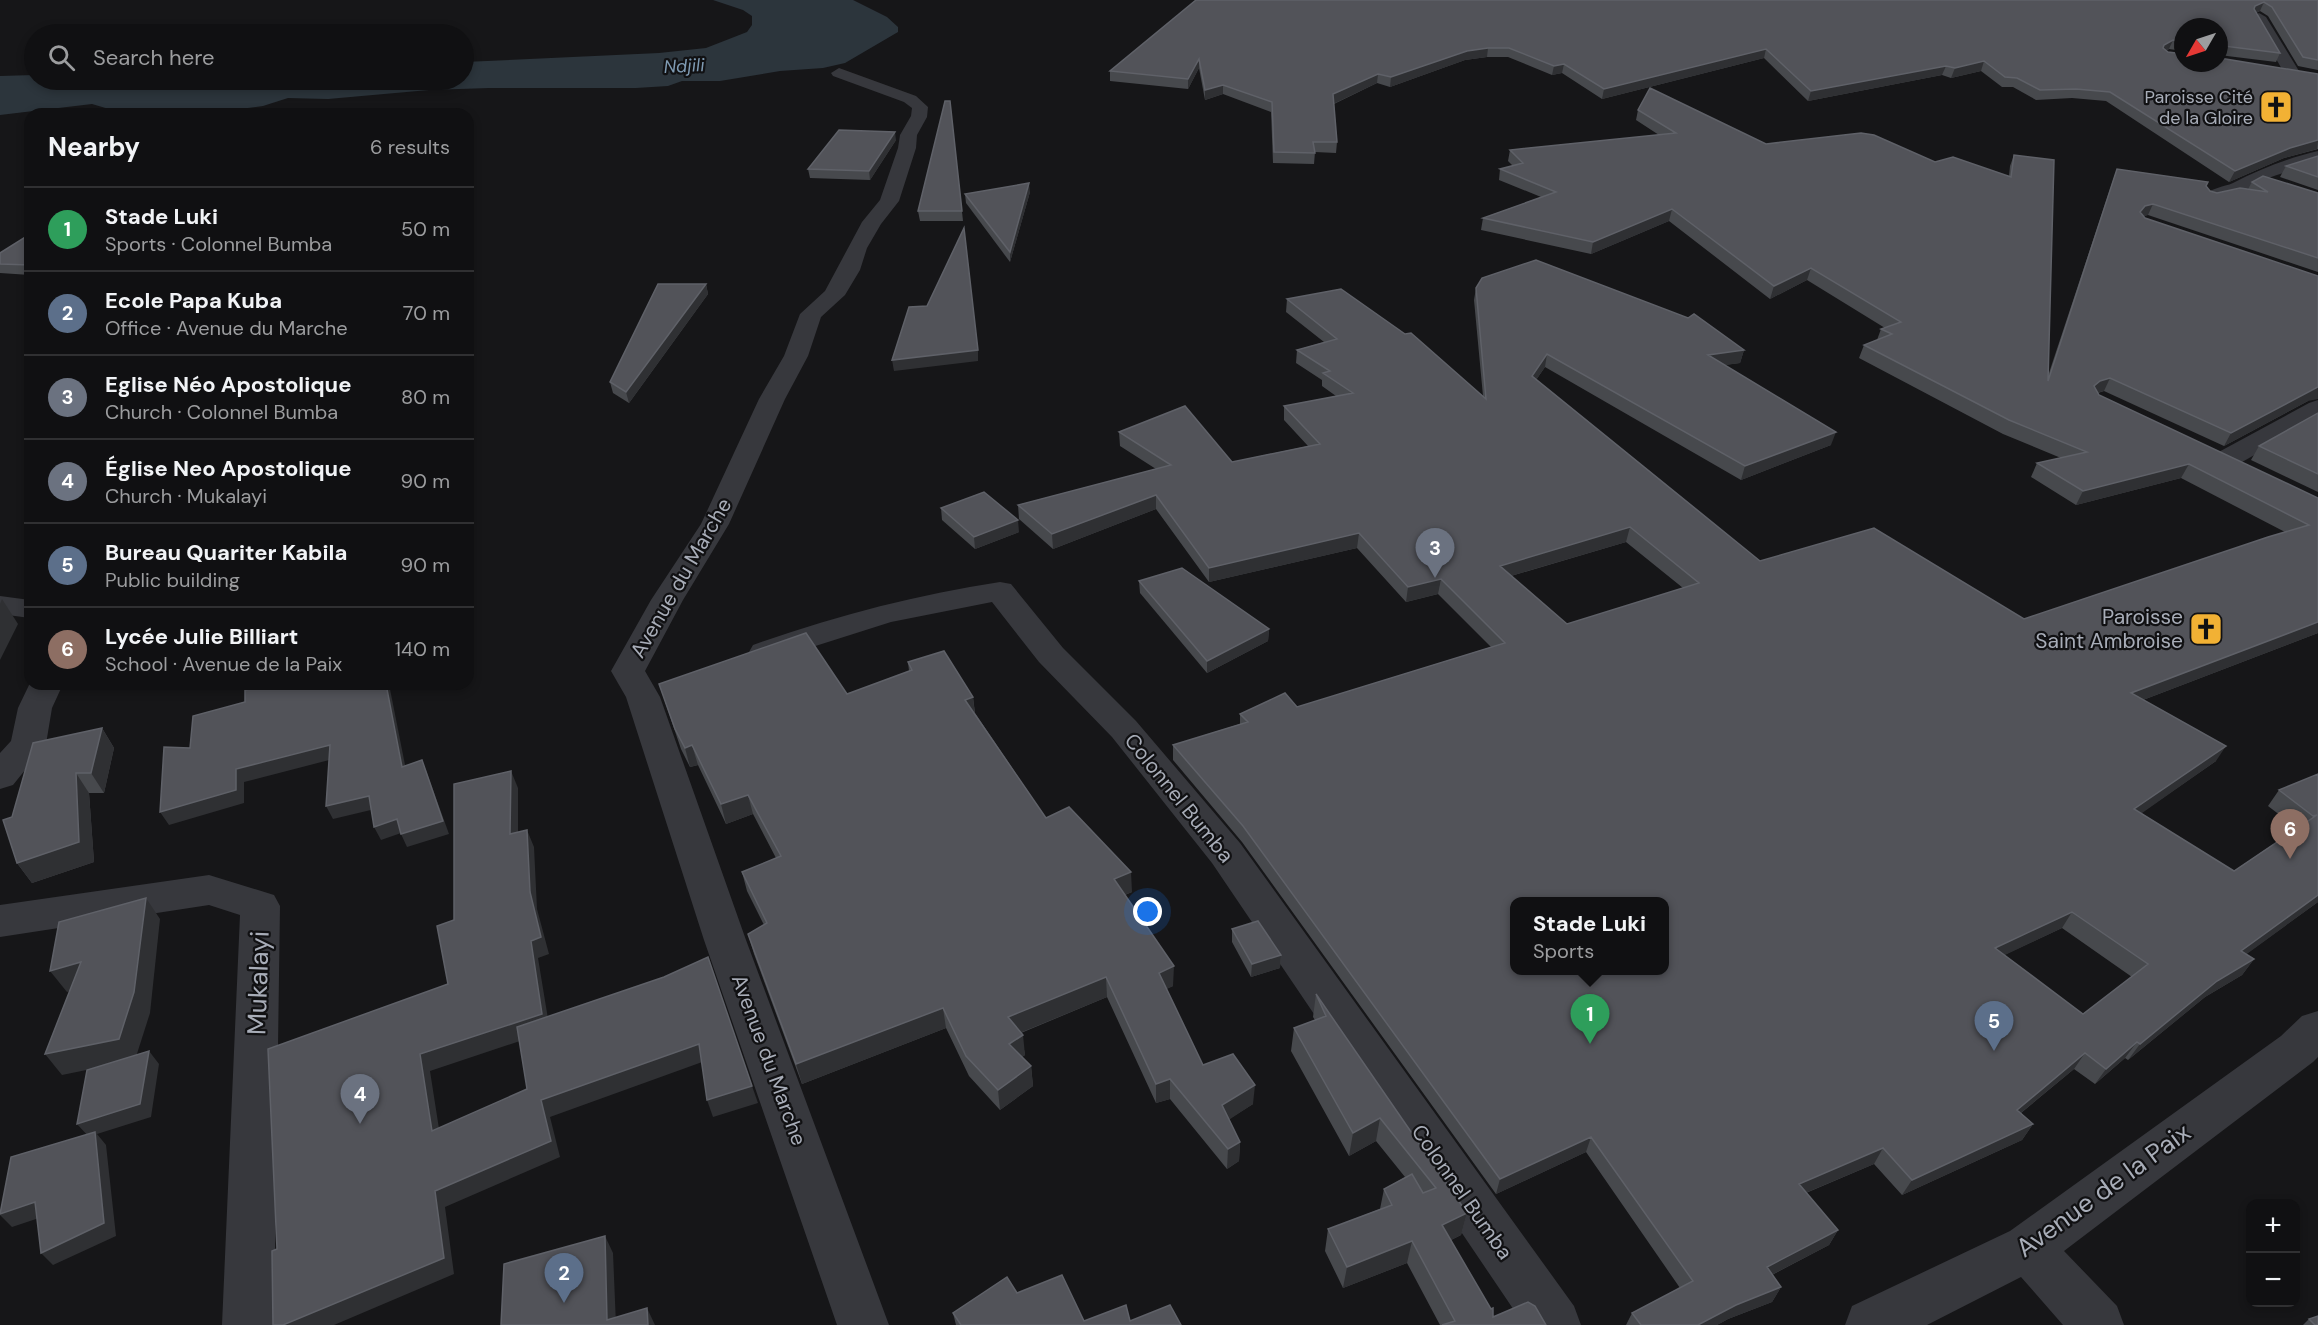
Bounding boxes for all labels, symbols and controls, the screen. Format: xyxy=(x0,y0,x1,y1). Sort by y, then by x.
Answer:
north arrow xyxy=(2174,18,2228,72)
search box xyxy=(24,24,474,90)
icon: search xyxy=(45,41,78,74)
text: Search here xyxy=(93,43,214,72)
water label: Ndjili xyxy=(663,53,706,79)
place label: Paroisse Cité de la Gloire xyxy=(2145,85,2253,130)
church icon: Paroisse Cité de la Gloire xyxy=(2258,89,2294,125)
text: Nearby xyxy=(48,130,140,164)
text: 6 results xyxy=(370,134,450,160)
text: Stade Luki xyxy=(105,202,218,231)
text: 1 xyxy=(64,216,71,242)
text: 50 m xyxy=(401,216,450,242)
text: Sports · Colonnel Bumba xyxy=(105,231,332,257)
text: Ecole Papa Kuba xyxy=(105,286,282,315)
text: 2 xyxy=(62,300,73,326)
text: 70 m xyxy=(403,300,450,326)
text: Office · Avenue du Marche xyxy=(105,315,348,341)
text: Eglise Néo Apostolique xyxy=(105,370,351,399)
text: 3 xyxy=(61,384,74,410)
text: 80 m xyxy=(401,384,450,410)
text: Church · Colonnel Bumba xyxy=(105,399,338,425)
text: Église Neo Apostolique xyxy=(105,454,351,483)
text: 4 xyxy=(61,468,74,494)
text: 90 m xyxy=(401,468,450,494)
text: Church · Mukalayi xyxy=(105,483,267,509)
street label: Avenue du Marche xyxy=(624,493,738,663)
pin: 3 xyxy=(1416,528,1454,578)
text: Bureau Quariter Kabila xyxy=(105,538,347,567)
text: 5 xyxy=(61,552,74,578)
text: 90 m xyxy=(401,552,450,578)
text: Public building xyxy=(105,567,240,593)
place label: Paroisse Saint Ambroise xyxy=(2035,603,2183,655)
church icon: Paroisse Saint Ambroise xyxy=(2188,611,2224,647)
text: Lycée Julie Billiart xyxy=(105,622,298,651)
text: 6 xyxy=(61,636,74,662)
text: 140 m xyxy=(395,636,450,662)
text: School · Avenue de la Paix xyxy=(105,651,342,677)
street label: Colonnel Bumba xyxy=(1118,727,1240,869)
pin: 6 xyxy=(2270,810,2310,859)
your location xyxy=(1133,897,1162,926)
popup xyxy=(1510,897,1669,975)
text: Stade Luki xyxy=(1533,909,1646,938)
street label: Mukalayi xyxy=(239,930,277,1036)
text: Sports xyxy=(1533,938,1594,964)
street label: Avenue du Marche xyxy=(725,971,813,1150)
pin: 1 xyxy=(1570,994,1610,1044)
pin: 5 xyxy=(1974,1002,2014,1051)
pin: 4 xyxy=(340,1074,380,1124)
street label: Avenue de la Paix xyxy=(2009,1115,2197,1265)
street label: Colonnel Bumba xyxy=(1405,1119,1519,1265)
map controls xyxy=(2246,1199,2300,1307)
button: + xyxy=(2246,1199,2300,1253)
button: − xyxy=(2246,1253,2300,1307)
pin: 2 xyxy=(544,1254,584,1303)

